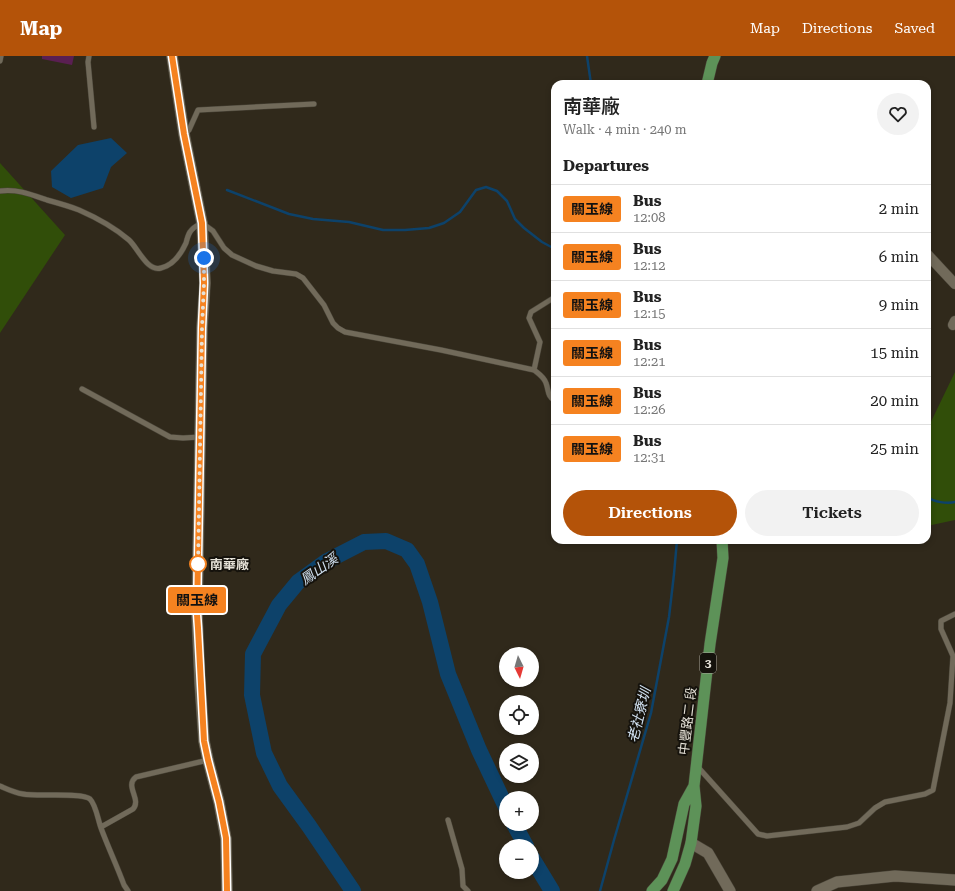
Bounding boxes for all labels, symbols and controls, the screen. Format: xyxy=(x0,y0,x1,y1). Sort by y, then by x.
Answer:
text: Map xyxy=(20,17,62,40)
text: Map xyxy=(750,20,780,36)
text: Directions xyxy=(802,20,872,36)
text: Saved xyxy=(894,20,935,36)
button: heart xyxy=(877,93,919,135)
text: 南華廠 xyxy=(563,95,620,118)
text: Walk · 4 min · 240 m xyxy=(563,122,687,137)
text: Departures xyxy=(563,157,649,175)
text: Bus xyxy=(633,192,661,210)
text: 2 min xyxy=(879,200,919,218)
text: 關玉線 xyxy=(571,201,613,217)
text: 12:08 xyxy=(633,210,665,225)
text: Bus xyxy=(633,240,661,258)
your location xyxy=(194,248,214,268)
text: 6 min xyxy=(879,248,919,266)
text: 關玉線 xyxy=(571,249,613,265)
text: 12:12 xyxy=(633,258,665,273)
text: Bus xyxy=(633,288,661,306)
text: 9 min xyxy=(879,296,919,314)
text: 關玉線 xyxy=(571,297,613,313)
text: 12:15 xyxy=(633,306,665,321)
text: Bus xyxy=(633,336,661,354)
text: 15 min xyxy=(870,344,919,362)
text: 關玉線 xyxy=(571,345,613,361)
text: 12:21 xyxy=(633,354,665,369)
text: Bus xyxy=(633,384,661,402)
text: 20 min xyxy=(870,392,919,410)
text: 關玉線 xyxy=(571,393,613,409)
text: 12:26 xyxy=(633,402,665,417)
text: Bus xyxy=(633,432,661,450)
text: 25 min xyxy=(870,440,919,458)
text: 關玉線 xyxy=(571,441,613,457)
text: 12:31 xyxy=(633,450,665,465)
button: Directions xyxy=(563,490,737,536)
button: Tickets xyxy=(745,490,919,536)
water label: 鳳山溪 xyxy=(297,549,342,588)
marker: 南華廠 xyxy=(189,555,207,573)
place label: 南華廠 xyxy=(210,557,249,572)
line badge: 關玉線 xyxy=(174,587,220,613)
text: 關玉線 xyxy=(176,592,218,608)
north arrow xyxy=(499,647,539,687)
map controls xyxy=(499,647,539,879)
road number: 3 xyxy=(700,653,716,673)
water label: 老社寮圳 xyxy=(624,684,654,744)
street label: 中豐路二 段 xyxy=(676,686,699,756)
button: locate xyxy=(499,695,539,735)
button: layers xyxy=(499,743,539,783)
button: + xyxy=(499,791,539,831)
button: − xyxy=(499,839,539,879)

